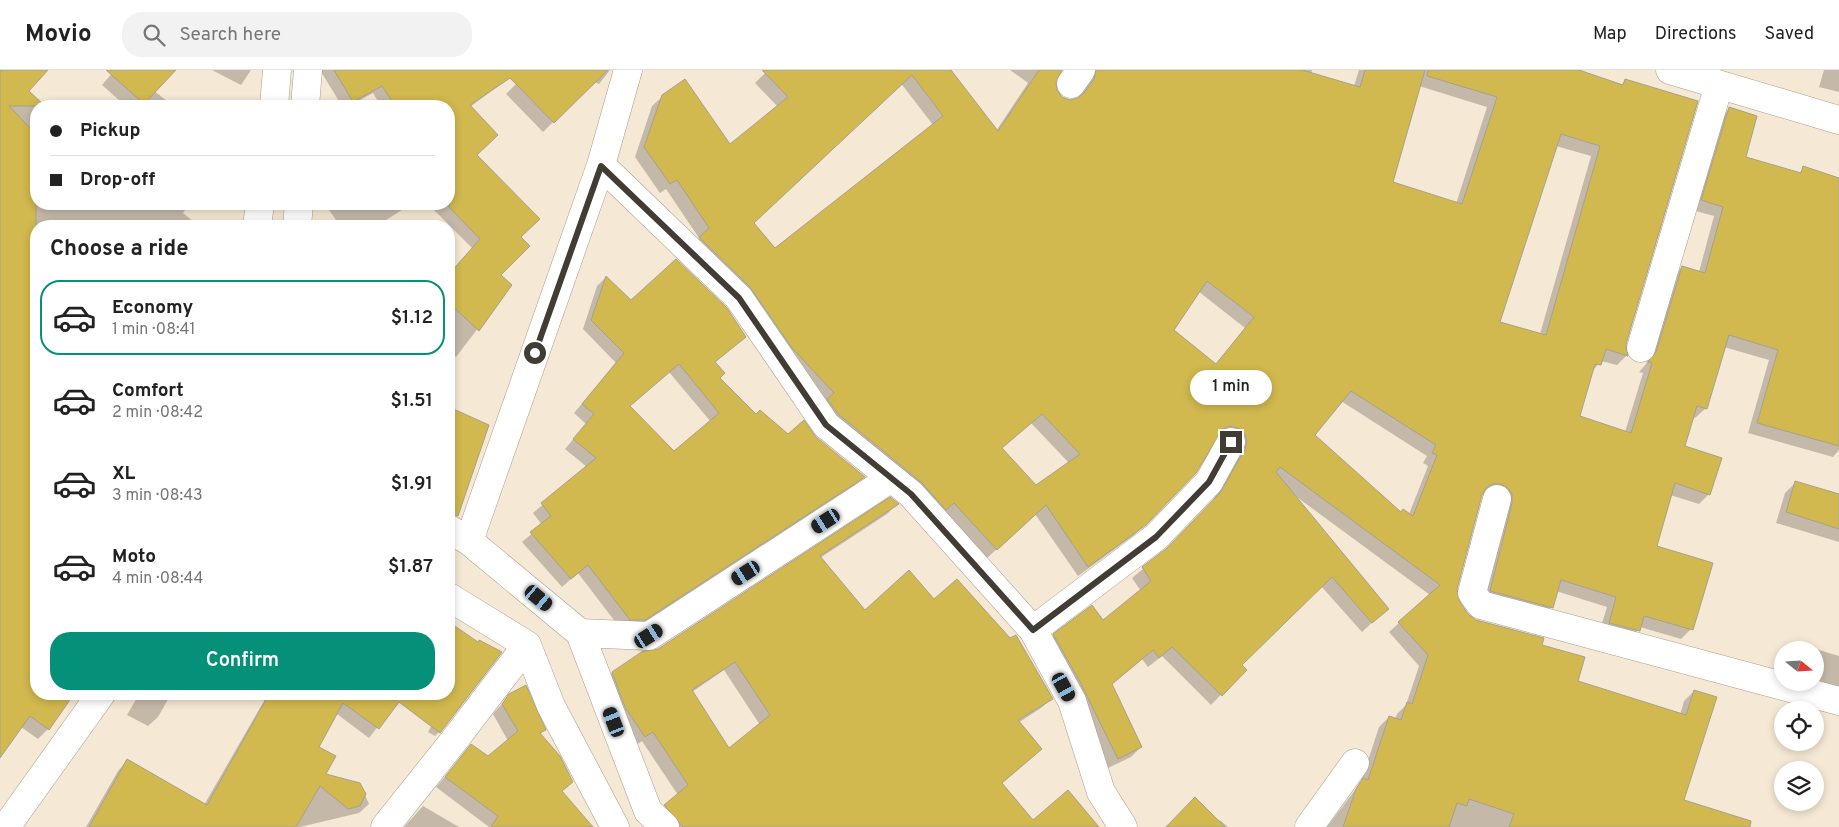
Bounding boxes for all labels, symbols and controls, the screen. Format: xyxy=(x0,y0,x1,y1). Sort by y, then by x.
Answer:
search box xyxy=(122,12,472,57)
text: Movio xyxy=(25,20,92,50)
icon: search xyxy=(140,21,168,49)
text: Search here xyxy=(180,23,281,47)
text: Map xyxy=(1593,23,1627,46)
text: Directions xyxy=(1655,23,1737,46)
text: Saved xyxy=(1765,23,1814,46)
text: Pickup xyxy=(80,119,140,143)
text: Drop-off xyxy=(80,168,155,192)
text: Choose a ride xyxy=(50,236,188,263)
icon: car xyxy=(52,295,97,340)
text: Economy xyxy=(112,296,193,320)
text: $1.12 xyxy=(391,306,433,330)
text: 1 min · 08:41 xyxy=(112,320,195,340)
route start xyxy=(524,342,546,364)
callout: 1 min xyxy=(1190,370,1272,404)
text: 1 min xyxy=(1212,377,1250,397)
icon: car xyxy=(52,378,97,423)
text: Comfort xyxy=(112,379,184,403)
text: $1.51 xyxy=(391,389,433,413)
text: 2 min · 08:42 xyxy=(112,403,203,423)
route end xyxy=(1220,431,1242,453)
icon: car xyxy=(52,461,97,506)
text: XL xyxy=(112,462,135,486)
text: $1.91 xyxy=(391,472,433,496)
text: 3 min · 08:43 xyxy=(112,486,203,506)
car xyxy=(809,507,842,535)
icon: car xyxy=(52,544,97,589)
text: Moto xyxy=(112,545,156,569)
text: $1.87 xyxy=(388,555,433,579)
car xyxy=(729,559,762,587)
text: 4 min · 08:44 xyxy=(112,569,203,589)
car xyxy=(522,583,555,613)
car xyxy=(632,622,665,650)
button: Confirm xyxy=(50,632,435,690)
north arrow xyxy=(1774,641,1824,691)
map controls xyxy=(1774,641,1824,811)
car xyxy=(1050,670,1077,704)
button: locate xyxy=(1774,701,1824,751)
car xyxy=(601,705,626,739)
button: layers xyxy=(1774,761,1824,811)

